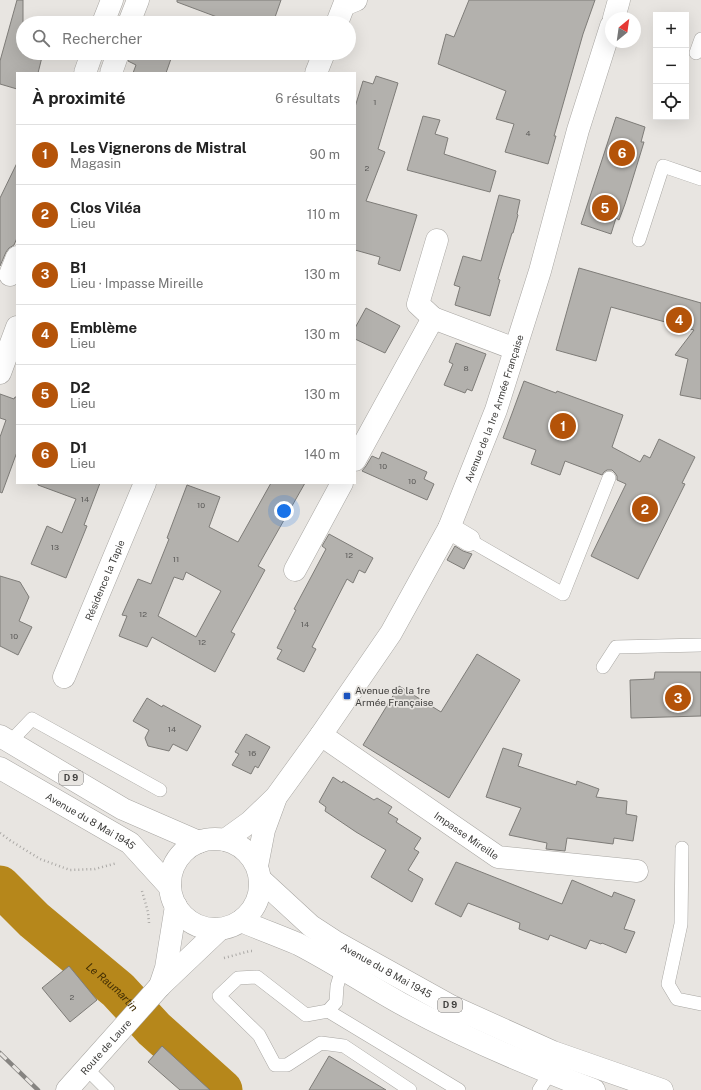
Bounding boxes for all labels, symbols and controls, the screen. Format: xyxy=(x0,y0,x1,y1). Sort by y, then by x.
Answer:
north arrow xyxy=(605,12,641,48)
map controls xyxy=(653,12,689,120)
button: + xyxy=(653,12,689,48)
search box xyxy=(16,16,356,60)
icon: search xyxy=(30,27,52,49)
text: Rechercher xyxy=(62,30,142,47)
button: − xyxy=(653,48,689,84)
button: locate xyxy=(653,84,689,120)
text: À proximité xyxy=(32,88,126,108)
text: 6 résultats xyxy=(275,91,340,106)
house number: 1 xyxy=(373,97,377,107)
house number: 4 xyxy=(525,128,531,138)
pin: 6 xyxy=(609,138,635,168)
text: Les Vignerons de Mistral xyxy=(70,139,247,156)
text: 1 xyxy=(42,147,48,162)
text: 90 m xyxy=(310,147,340,162)
text: Magasin xyxy=(70,156,121,171)
house number: 2 xyxy=(365,163,370,173)
pin: 5 xyxy=(592,193,618,223)
text: Clos Viléa xyxy=(70,199,141,216)
text: 2 xyxy=(41,207,49,222)
text: 110 m xyxy=(307,207,340,222)
text: Lieu xyxy=(70,216,96,231)
text: B1 xyxy=(70,259,87,276)
text: 3 xyxy=(41,267,49,282)
text: 130 m xyxy=(304,267,340,282)
text: Lieu · Impasse Mireille xyxy=(70,276,203,291)
pin: 4 xyxy=(666,305,692,335)
text: Emblème xyxy=(70,319,137,336)
text: 4 xyxy=(41,327,49,342)
text: 130 m xyxy=(304,327,340,342)
street label: Avenue de la 1re Armée Française xyxy=(462,333,526,484)
text: Lieu xyxy=(70,336,96,351)
house number: 8 xyxy=(463,363,469,373)
text: D2 xyxy=(70,379,90,396)
text: 5 xyxy=(41,387,49,402)
text: 130 m xyxy=(304,387,340,402)
text: Lieu xyxy=(70,396,96,411)
pin: 1 xyxy=(550,411,576,441)
text: D1 xyxy=(70,439,87,456)
text: 6 xyxy=(41,447,49,462)
text: 140 m xyxy=(304,447,340,462)
text: Lieu xyxy=(70,456,96,471)
house number: 10 xyxy=(379,461,387,471)
house number: 10 xyxy=(408,476,416,486)
house number: 14 xyxy=(81,494,89,504)
pin: 2 xyxy=(632,494,658,524)
house number: 10 xyxy=(197,500,205,510)
your location xyxy=(274,501,294,521)
street label: Résidence la Tapie xyxy=(82,538,127,622)
house number: 13 xyxy=(51,542,59,552)
house number: 12 xyxy=(345,550,353,560)
house number: 11 xyxy=(173,554,179,564)
house number: 12 xyxy=(139,609,147,619)
house number: 14 xyxy=(301,619,309,629)
house number: 10 xyxy=(10,631,18,641)
house number: 12 xyxy=(198,637,206,647)
pin: 3 xyxy=(665,683,691,713)
place label: Avenue de la 1re Armée Française xyxy=(355,684,434,708)
marker: Avenue de la 1re Armée Française xyxy=(342,691,352,701)
house number: 14 xyxy=(168,724,176,734)
house number: 16 xyxy=(248,748,256,758)
road number: D 9 xyxy=(59,771,83,785)
street label: Avenue du 8 Mai 1945 xyxy=(44,790,138,851)
street label: Impasse Mireille xyxy=(432,809,502,862)
street label: Avenue du 8 Mai 1945 xyxy=(339,940,434,1000)
water label: Le Raumartin xyxy=(84,960,140,1014)
house number: 2 xyxy=(70,992,75,1002)
road number: D 9 xyxy=(438,998,462,1012)
street label: Route de Laure xyxy=(78,1016,134,1077)

